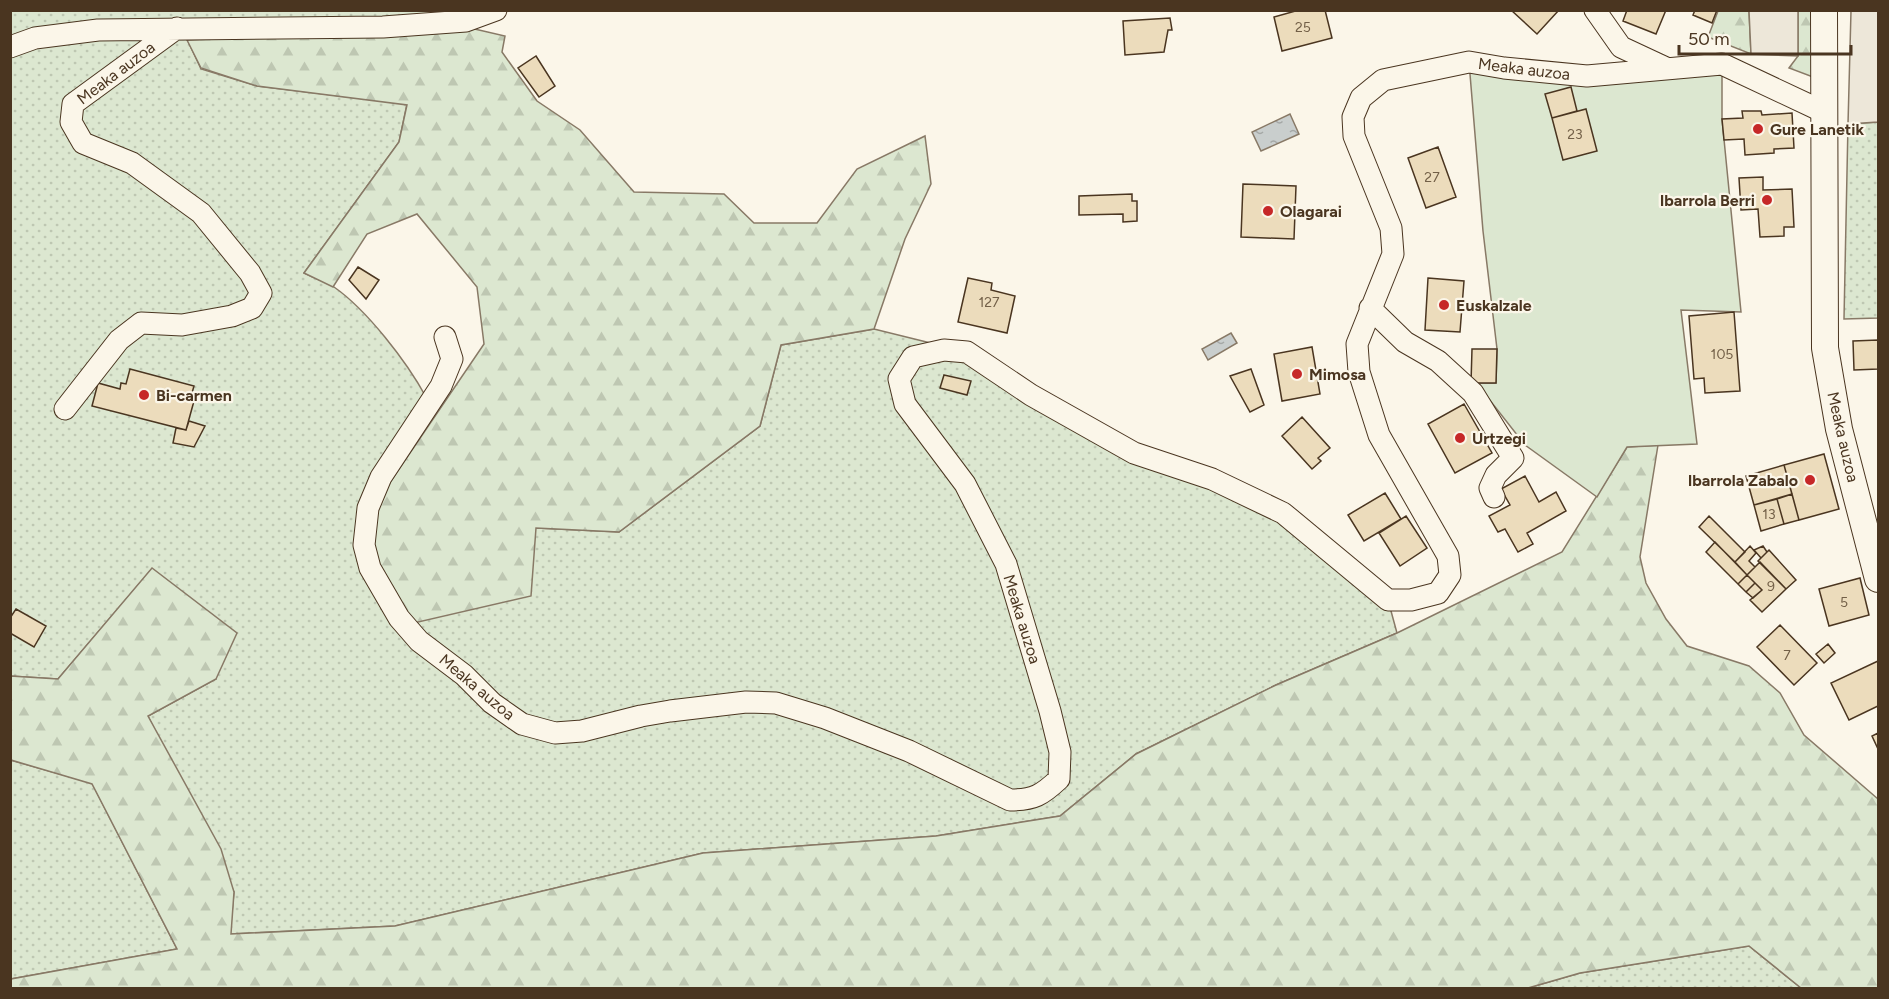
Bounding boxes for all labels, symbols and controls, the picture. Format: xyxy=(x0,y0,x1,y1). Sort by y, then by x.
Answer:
scale bar xyxy=(1679,18,1852,56)
house number: 25 xyxy=(1295,19,1311,36)
text: 50 m xyxy=(1688,28,1730,50)
street label: Meaka auzoa xyxy=(73,38,159,108)
street label: Meaka auzoa xyxy=(1477,54,1571,84)
place label: Gure Lanetik xyxy=(1770,120,1864,139)
marker: Gure Lanetik xyxy=(1751,122,1765,136)
house number: 23 xyxy=(1567,126,1583,143)
house number: 27 xyxy=(1424,169,1440,186)
place label: Ibarrola Berri xyxy=(1660,191,1755,210)
marker: Ibarrola Berri xyxy=(1760,193,1774,207)
place label: Olagarai xyxy=(1280,202,1342,221)
marker: Olagarai xyxy=(1261,204,1275,218)
house number: 127 xyxy=(978,294,1000,311)
place label: Euskalzale xyxy=(1456,296,1532,315)
marker: Euskalzale xyxy=(1437,298,1451,312)
house number: 105 xyxy=(1711,346,1733,363)
place label: Mimosa xyxy=(1309,365,1366,384)
marker: Mimosa xyxy=(1290,367,1304,381)
place label: Bi-carmen xyxy=(156,386,232,405)
marker: Bi-carmen xyxy=(137,388,151,402)
street label: Meaka auzoa xyxy=(1823,390,1863,484)
place label: Urtzegi xyxy=(1472,429,1526,448)
marker: Urtzegi xyxy=(1453,431,1467,445)
place label: Ibarrola Zabalo xyxy=(1688,471,1798,490)
marker: Ibarrola Zabalo xyxy=(1803,473,1817,487)
house number: 13 xyxy=(1762,506,1776,523)
street label: Meaka auzoa xyxy=(999,572,1045,666)
house number: 9 xyxy=(1767,578,1775,595)
house number: 5 xyxy=(1840,594,1848,611)
house number: 7 xyxy=(1783,647,1791,664)
street label: Meaka auzoa xyxy=(435,650,519,724)

